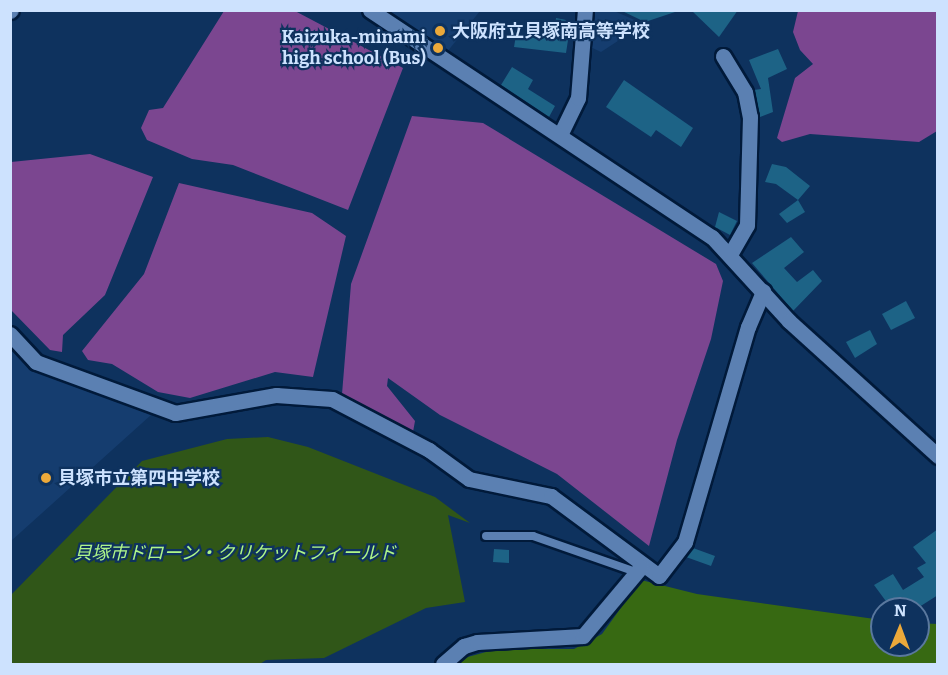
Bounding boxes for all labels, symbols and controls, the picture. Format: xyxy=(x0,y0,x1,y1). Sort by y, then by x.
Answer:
place label: 大阪府立貝塚南高等学校 xyxy=(452,20,650,42)
marker: 大阪府立貝塚南高等学校 xyxy=(433,24,447,38)
place label: Kaizuka-minami high school (Bus) xyxy=(281,27,426,70)
marker: Kaizuka-minami high school (Bus) xyxy=(431,41,445,55)
place label: 貝塚市立第四中学校 xyxy=(58,467,220,489)
marker: 貝塚市立第四中学校 xyxy=(39,471,53,485)
park label: 貝塚市ドローン・クリケットフィールド xyxy=(73,542,397,564)
north arrow xyxy=(870,597,930,657)
text: N xyxy=(894,601,907,620)

